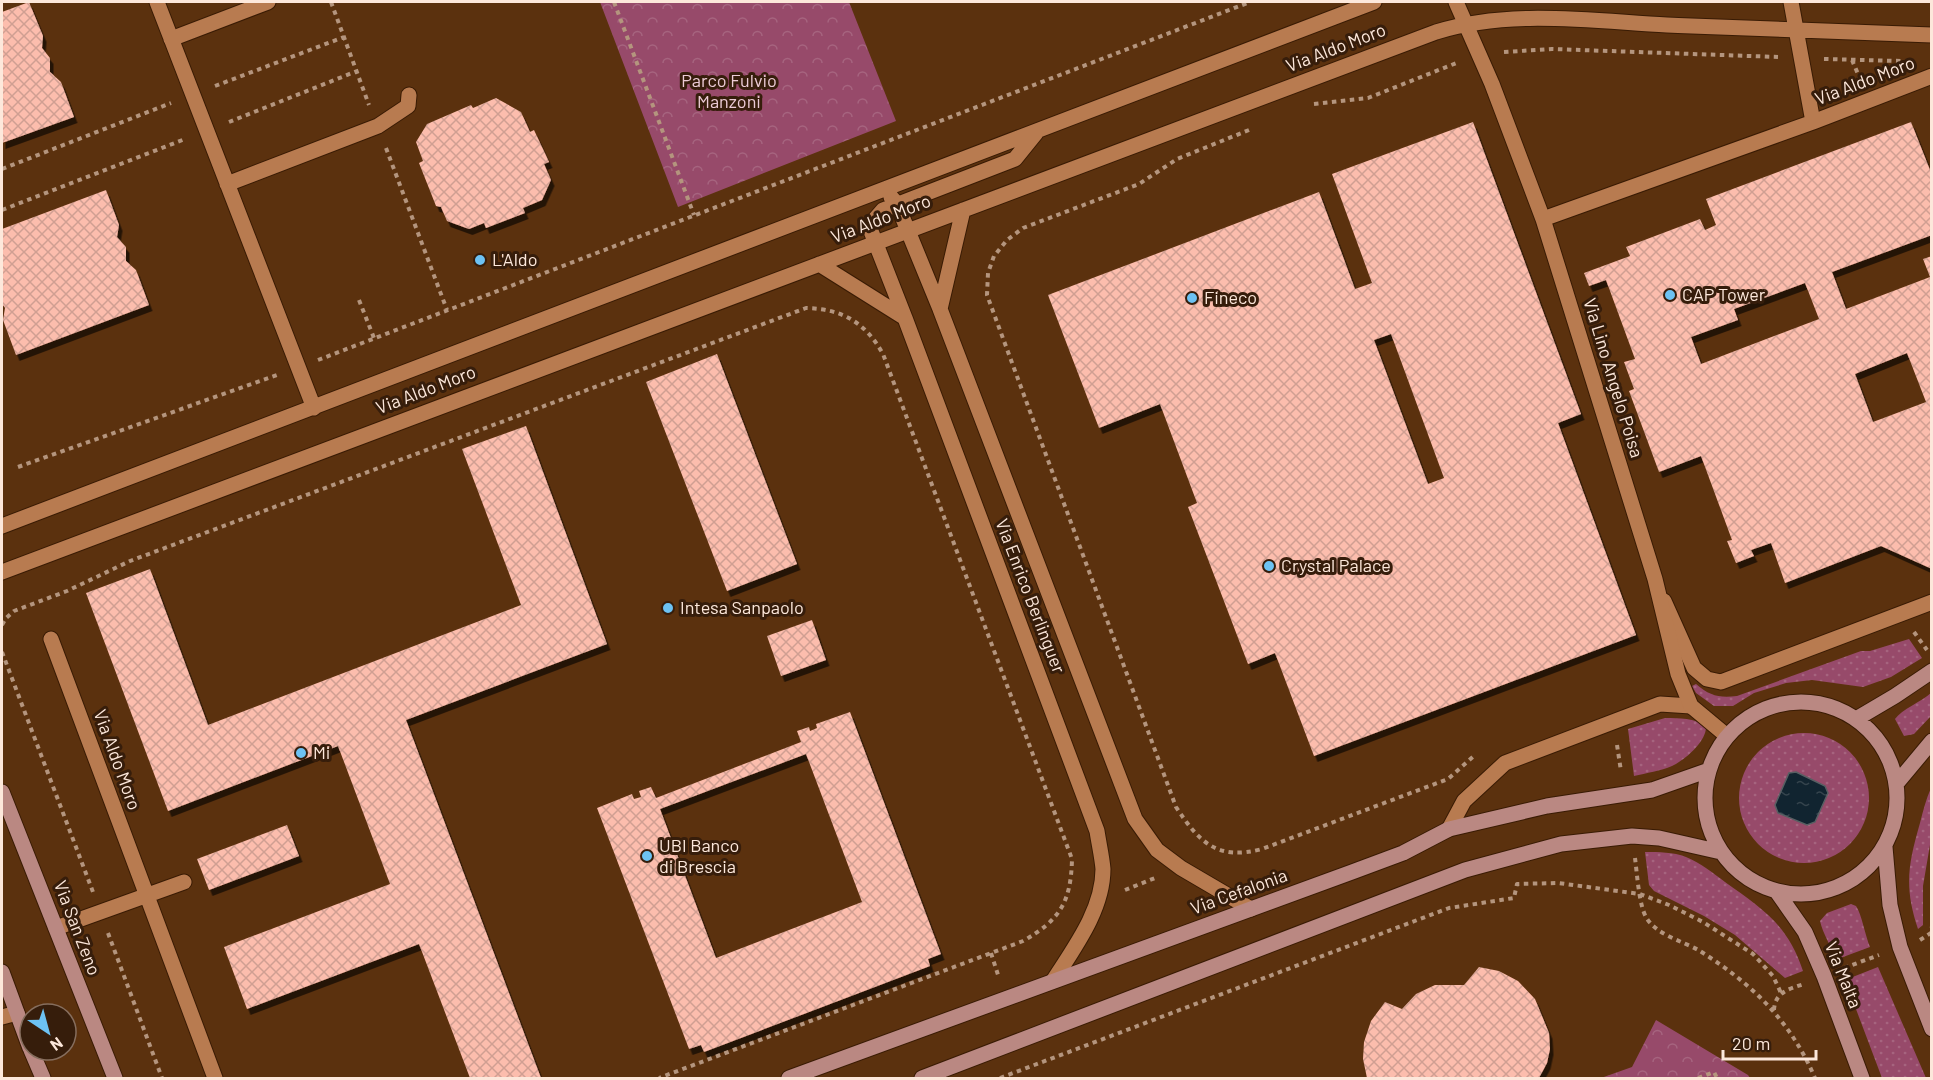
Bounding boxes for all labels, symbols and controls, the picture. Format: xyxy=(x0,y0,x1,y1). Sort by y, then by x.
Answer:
street label: Via Aldo Moro xyxy=(1283,18,1389,76)
street label: Via Aldo Moro xyxy=(1812,51,1918,109)
park label: Parco Fulvio Manzoni xyxy=(681,69,777,112)
street label: Via Aldo Moro xyxy=(828,189,934,247)
place label: L'Aldo xyxy=(492,248,538,270)
marker: L'Aldo xyxy=(473,253,487,267)
place label: CAP Tower xyxy=(1682,283,1766,305)
place label: Fineco xyxy=(1204,286,1257,308)
marker: CAP Tower xyxy=(1663,288,1677,302)
marker: Fineco xyxy=(1185,291,1199,305)
street label: Via Lino Angelo Poisa xyxy=(1579,295,1649,460)
street label: Via Aldo Moro xyxy=(373,360,479,418)
street label: Via Enrico Berlinguer xyxy=(991,515,1071,676)
place label: Crystal Palace xyxy=(1281,554,1391,576)
marker: Crystal Palace xyxy=(1262,559,1276,573)
place label: Intesa Sanpaolo xyxy=(680,596,804,618)
marker: Intesa Sanpaolo xyxy=(661,601,675,615)
street label: Via Aldo Moro xyxy=(90,706,146,813)
place label: Mi xyxy=(313,741,330,763)
marker: Mi xyxy=(294,746,308,760)
place label: UBI Banco di Brescia xyxy=(659,834,739,877)
marker: UBI Banco di Brescia xyxy=(640,849,654,863)
street label: Via Cefalonia xyxy=(1187,863,1290,919)
street label: Via San Zeno xyxy=(50,877,106,978)
street label: Via Malta xyxy=(1821,938,1867,1011)
north arrow xyxy=(18,1002,78,1062)
scale bar xyxy=(1723,1023,1816,1061)
text: 20 m xyxy=(1732,1032,1770,1054)
text: N xyxy=(47,1034,67,1055)

